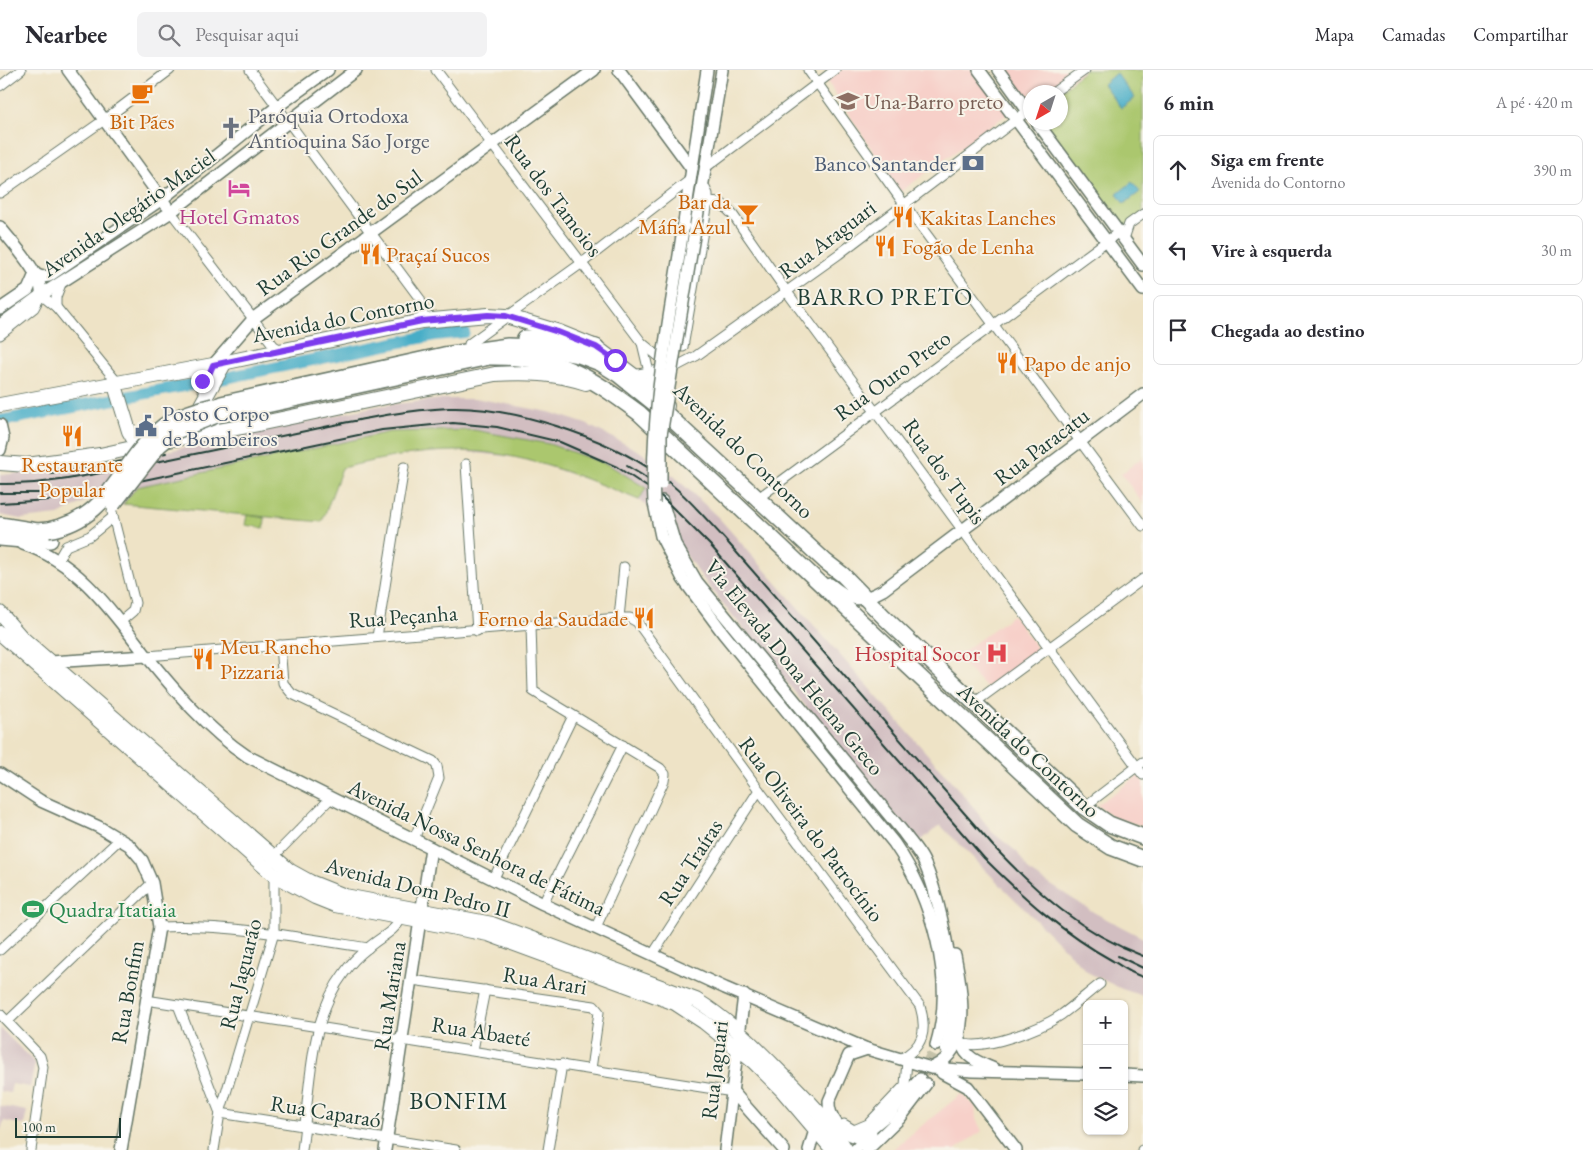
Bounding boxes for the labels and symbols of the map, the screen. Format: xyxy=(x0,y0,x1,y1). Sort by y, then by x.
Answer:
cafe icon: Bit Pães xyxy=(129,80,155,106)
north arrow xyxy=(1023,85,1068,130)
place label: Una-Barro preto xyxy=(864,87,1004,116)
school or university icon: Una-Barro preto xyxy=(835,88,861,114)
place label: Paróquia Ortodoxa Antioquina São Jorge xyxy=(247,101,430,155)
place label: Bit Pães xyxy=(109,107,175,136)
church icon: Paróquia Ortodoxa Antioquina São Jorge xyxy=(218,115,244,141)
street label: Rua dos Tamoios xyxy=(498,128,609,263)
street label: Avenida Olegário Maciel xyxy=(35,141,221,284)
place label: Banco Santander xyxy=(814,149,957,178)
bank icon: Banco Santander xyxy=(960,150,986,176)
street label: Rua Rio Grande do Sul xyxy=(251,162,428,302)
hotel icon: Hotel Gmatos xyxy=(226,175,252,201)
place label: Bar da Máfia Azul xyxy=(638,187,731,241)
street label: Rua Araguari xyxy=(773,193,882,285)
bar icon: Bar da Máfia Azul xyxy=(735,201,761,227)
place label: Hotel Gmatos xyxy=(179,202,299,231)
place label: Kakitas Lanches xyxy=(920,203,1056,232)
restaurant icon: Kakitas Lanches xyxy=(890,204,916,230)
place label: Fogão de Lenha xyxy=(902,232,1035,261)
restaurant icon: Fogão de Lenha xyxy=(872,233,898,259)
place label: Praçaí Sucos xyxy=(386,240,490,269)
restaurant icon: Praçaí Sucos xyxy=(357,241,383,267)
district label: BARRO PRETO xyxy=(797,281,973,312)
street label: Avenida do Contorno xyxy=(249,286,437,350)
street label: Rua Ouro Preto xyxy=(828,323,956,428)
route start xyxy=(604,349,627,372)
place label: Papo de anjo xyxy=(1024,349,1131,378)
restaurant icon: Papo de anjo xyxy=(994,350,1020,376)
route end xyxy=(191,370,214,393)
street label: Avenida do Contorno xyxy=(666,375,820,525)
place label: Posto Corpo de Bombeiros xyxy=(162,399,278,453)
street label: Rua Paracatu xyxy=(988,401,1095,492)
public building icon: Posto Corpo de Bombeiros xyxy=(133,413,159,439)
street label: Rua dos Tupis xyxy=(896,413,993,530)
restaurant icon: Restaurante Popular xyxy=(59,423,85,449)
place label: Restaurante Popular xyxy=(21,450,123,504)
street label: Via Elevada Dona Helena Greco xyxy=(698,553,891,781)
street label: Rua Peçanha xyxy=(348,598,459,635)
place label: Forno da Saudade xyxy=(478,604,628,633)
restaurant icon: Forno da Saudade xyxy=(631,605,657,631)
place label: Meu Rancho Pizzaria xyxy=(220,632,331,686)
place label: Hospital Socor xyxy=(854,639,981,668)
hospital icon: Hospital Socor xyxy=(984,640,1010,666)
restaurant icon: Meu Rancho Pizzaria xyxy=(190,646,216,672)
street label: Avenida do Contorno xyxy=(950,676,1106,824)
street label: Rua Oliveira do Patrocínio xyxy=(732,731,891,928)
street label: Avenida Nossa Senhora de Fátima xyxy=(342,772,611,923)
street label: Rua Traíras xyxy=(652,813,729,911)
street label: Avenida Dom Pedro II xyxy=(321,850,514,925)
place label: Quadra Itatiaia xyxy=(49,895,176,924)
sports icon: Quadra Itatiaia xyxy=(20,896,46,922)
street label: Rua Jaguarão xyxy=(213,915,268,1033)
street label: Rua Bonfim xyxy=(104,938,151,1046)
street label: Rua Mariana xyxy=(367,939,412,1053)
street label: Rua Arari xyxy=(501,960,589,1001)
street label: Rua Abaeté xyxy=(430,1009,533,1054)
street label: Rua Jaguari xyxy=(694,1019,735,1121)
district label: BONFIM xyxy=(409,1085,509,1116)
street label: Rua Caparaó xyxy=(269,1088,383,1135)
scale bar xyxy=(15,1115,121,1138)

